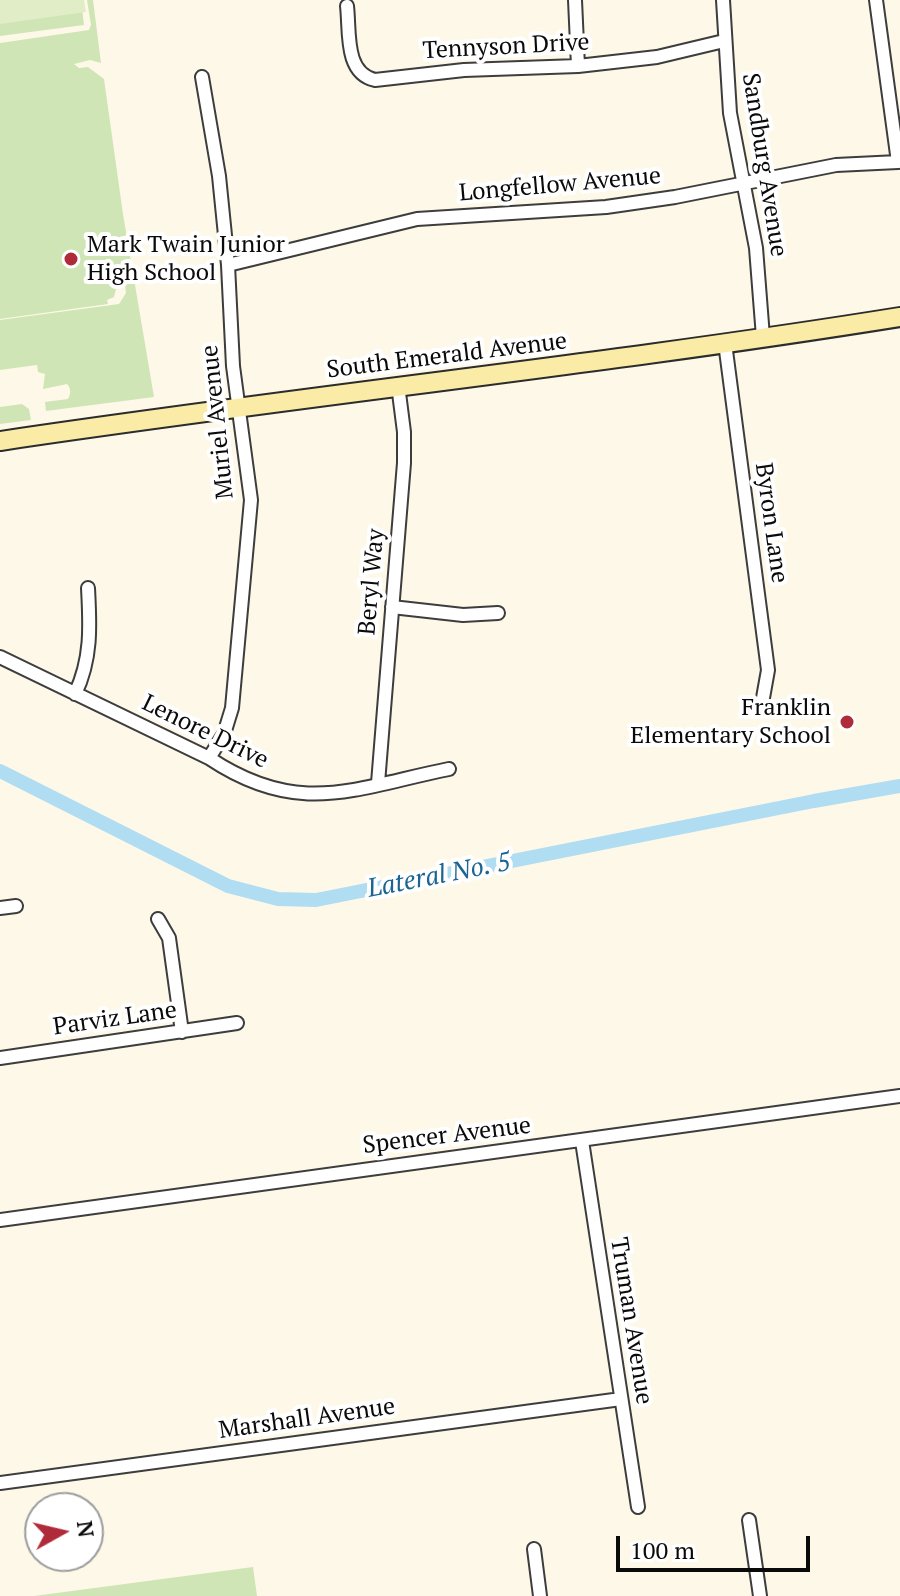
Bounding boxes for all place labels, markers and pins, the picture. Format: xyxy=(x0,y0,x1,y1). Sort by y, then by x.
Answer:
place label: Mark Twain Junior High School xyxy=(87,231,285,287)
marker: Mark Twain Junior High School xyxy=(62,250,80,268)
place label: Franklin Elementary School xyxy=(630,694,831,750)
marker: Franklin Elementary School xyxy=(838,713,856,731)

